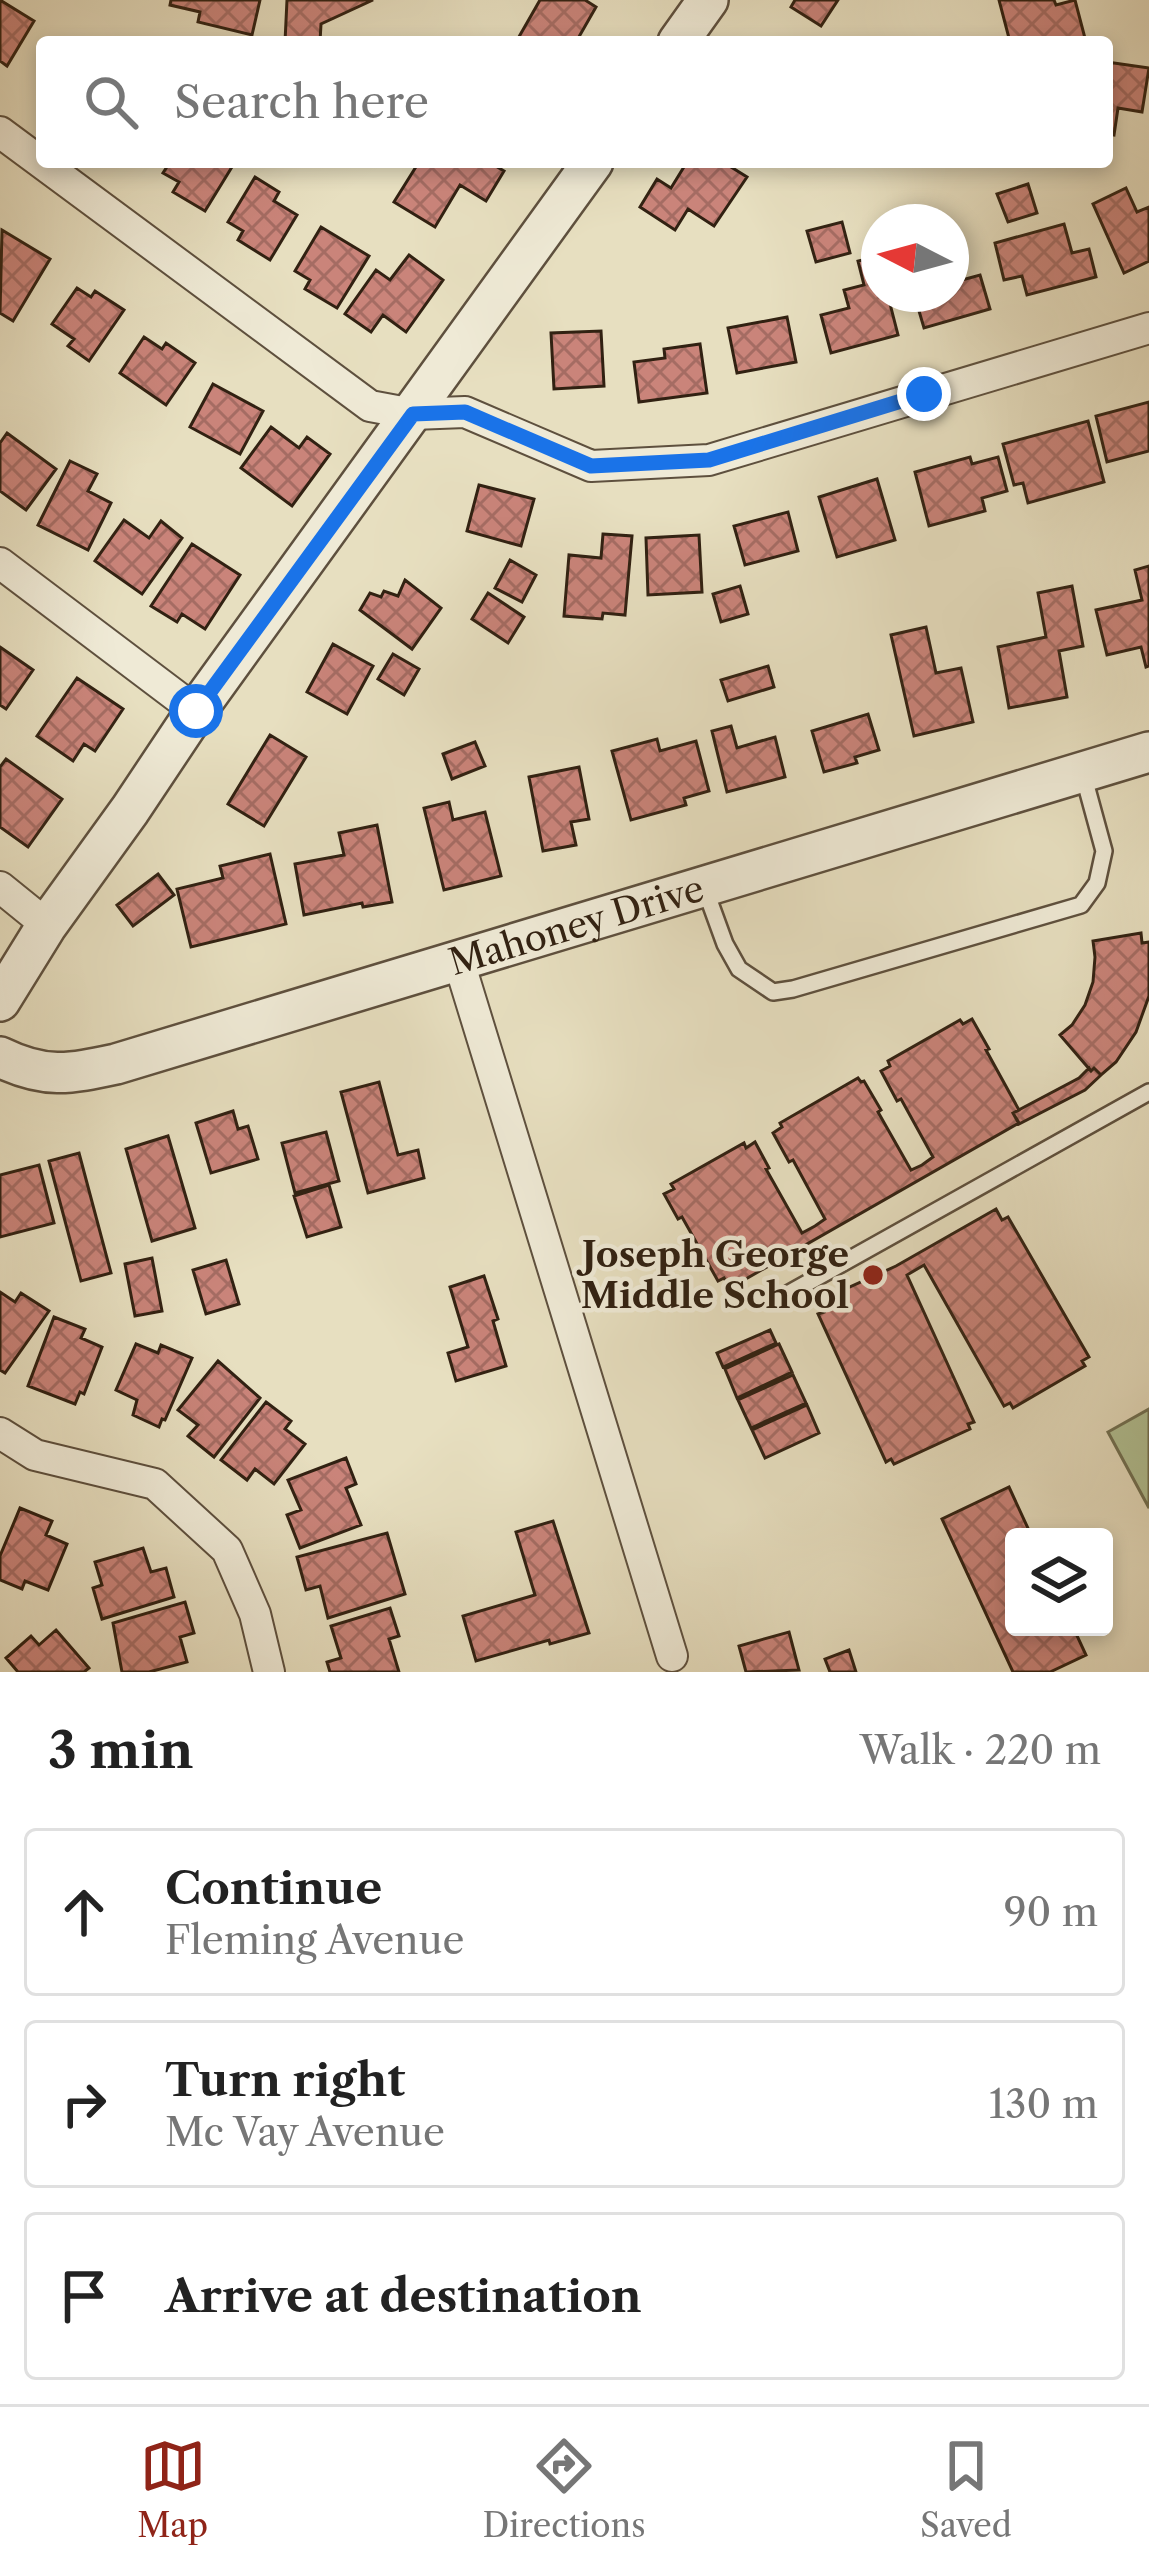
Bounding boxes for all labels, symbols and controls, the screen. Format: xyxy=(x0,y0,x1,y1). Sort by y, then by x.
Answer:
search box xyxy=(36,36,1113,168)
icon: search xyxy=(78,69,144,135)
text: Search here xyxy=(174,74,429,130)
north arrow xyxy=(861,204,969,312)
route end xyxy=(897,367,951,421)
route start xyxy=(169,684,223,738)
street label: Mahoney Drive xyxy=(444,866,709,984)
place label: Joseph George Middle School xyxy=(576,1232,849,1317)
marker: Joseph George Middle School xyxy=(860,1262,886,1288)
map controls xyxy=(1005,1528,1113,1636)
button: layers xyxy=(1005,1528,1113,1636)
text: 3 min xyxy=(48,1719,194,1781)
text: Walk · 220 m xyxy=(860,1726,1101,1774)
text: Continue xyxy=(165,1860,382,1916)
icon: ahead xyxy=(51,1879,117,1945)
text: 90 m xyxy=(1004,1888,1098,1936)
text: Fleming Avenue xyxy=(165,1916,464,1964)
text: Turn right xyxy=(165,2052,405,2108)
icon: right xyxy=(51,2071,117,2137)
text: 130 m xyxy=(989,2080,1098,2128)
text: Mc Vay Avenue xyxy=(165,2108,445,2156)
icon: arrive xyxy=(51,2263,117,2329)
text: Arrive at destination xyxy=(165,2268,642,2324)
tab: Map xyxy=(137,2433,208,2546)
tab: Directions xyxy=(483,2433,646,2546)
tab: Saved xyxy=(920,2433,1012,2546)

